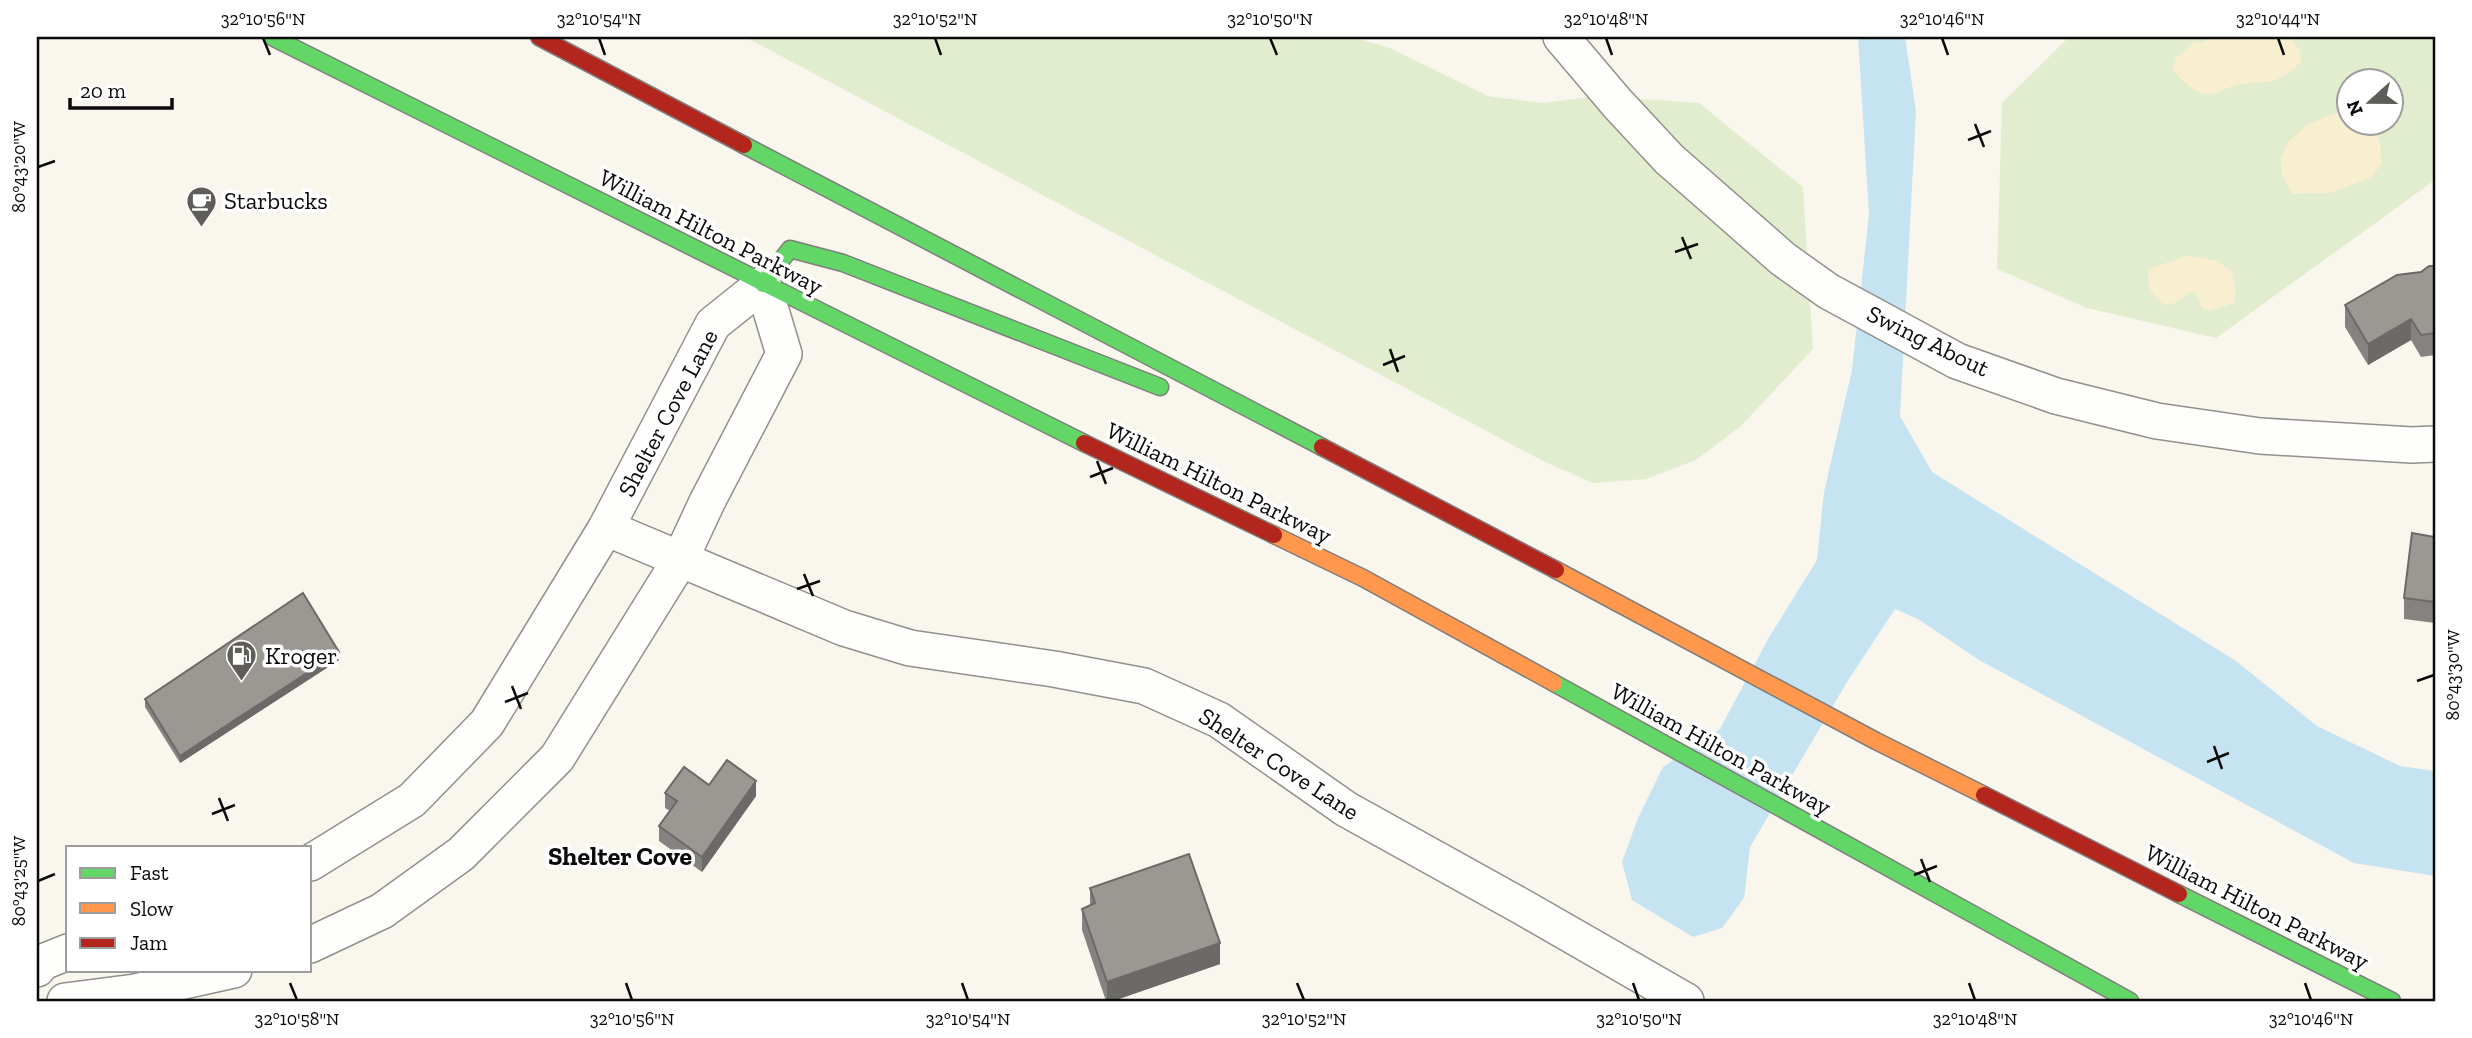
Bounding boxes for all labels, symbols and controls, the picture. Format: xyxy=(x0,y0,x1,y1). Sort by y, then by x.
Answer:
text: 32°10'56"N xyxy=(221,8,305,30)
text: 32°10'54"N xyxy=(557,8,641,30)
text: 32°10'52"N xyxy=(893,8,977,30)
text: 32°10'50"N xyxy=(1227,8,1313,30)
text: 32°10'48"N xyxy=(1564,8,1648,30)
text: 32°10'46"N xyxy=(1900,8,1984,30)
text: 32°10'44"N xyxy=(2236,8,2320,30)
scale bar xyxy=(70,66,172,110)
north arrow xyxy=(2336,66,2406,136)
text: 20 m xyxy=(80,78,126,103)
text: N xyxy=(2341,97,2368,119)
text: 80°43'20"W xyxy=(8,121,30,213)
street label: William Hilton Parkway xyxy=(595,163,828,301)
cafe icon: Starbucks xyxy=(184,184,218,228)
place label: Starbucks xyxy=(224,186,328,215)
street label: Swing About xyxy=(1862,298,1994,383)
street label: Shelter Cove Lane xyxy=(611,324,724,501)
street label: William Hilton Parkway xyxy=(1102,415,1337,550)
text: 80°43'30"W xyxy=(2442,629,2464,721)
fuel station icon: Kroger xyxy=(225,639,259,683)
place label: Kroger xyxy=(265,641,337,670)
street label: William Hilton Parkway xyxy=(1606,676,1837,821)
street label: Shelter Cove Lane xyxy=(1194,701,1365,826)
text: 80°43'25"W xyxy=(8,836,30,926)
street label: William Hilton Parkway xyxy=(2141,838,2374,976)
district label: Shelter Cove xyxy=(548,840,693,872)
legend xyxy=(66,846,312,972)
text: Fast xyxy=(130,860,169,885)
text: Slow xyxy=(130,896,173,921)
text: Jam xyxy=(130,930,167,955)
text: 32°10'58"N xyxy=(255,1008,339,1030)
text: 32°10'56"N xyxy=(590,1008,674,1030)
text: 32°10'54"N xyxy=(926,1008,1010,1030)
text: 32°10'52"N xyxy=(1262,1008,1346,1030)
text: 32°10'50"N xyxy=(1596,1008,1682,1030)
text: 32°10'48"N xyxy=(1933,1008,2017,1030)
text: 32°10'46"N xyxy=(2269,1008,2353,1030)

